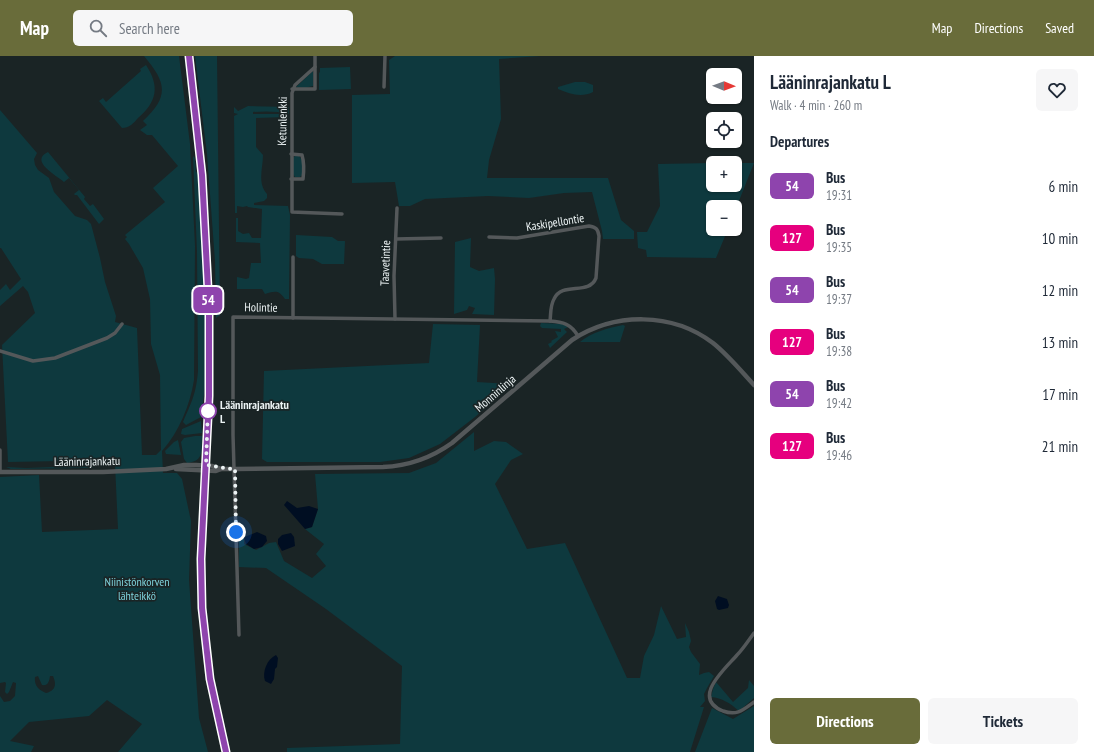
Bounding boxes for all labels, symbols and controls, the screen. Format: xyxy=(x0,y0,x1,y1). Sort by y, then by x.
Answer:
search box xyxy=(73,10,353,46)
text: Map xyxy=(20,16,49,40)
icon: search xyxy=(87,17,109,39)
text: Search here xyxy=(119,19,180,38)
text: Map xyxy=(932,19,952,37)
text: Directions xyxy=(974,19,1023,37)
text: Saved xyxy=(1045,19,1074,37)
north arrow xyxy=(706,68,742,104)
map controls xyxy=(706,68,742,236)
button: heart xyxy=(1036,69,1078,111)
text: Lääninrajankatu L xyxy=(770,70,891,94)
street label: Ketunlenkki xyxy=(274,96,290,146)
text: Walk · 4 min · 260 m xyxy=(770,97,862,114)
button: locate xyxy=(706,112,742,148)
text: Departures xyxy=(770,132,829,151)
button: + xyxy=(706,156,742,192)
text: Bus xyxy=(826,168,845,187)
text: 54 xyxy=(785,177,799,195)
text: 6 min xyxy=(1048,177,1078,196)
text: 19:31 xyxy=(826,187,852,204)
button: − xyxy=(706,200,742,236)
street label: Kaskipellontie xyxy=(525,210,585,234)
text: Bus xyxy=(826,220,845,239)
text: 127 xyxy=(782,229,802,247)
text: 10 min xyxy=(1042,229,1078,248)
text: 19:35 xyxy=(826,239,852,256)
street label: Taavetintie xyxy=(377,240,393,286)
text: Bus xyxy=(826,272,845,291)
text: 54 xyxy=(785,281,799,299)
text: 12 min xyxy=(1042,281,1078,300)
line badge: 54 xyxy=(190,287,226,313)
text: 54 xyxy=(201,291,215,309)
text: 19:37 xyxy=(826,291,852,308)
street label: Holintie xyxy=(244,299,278,315)
text: Bus xyxy=(826,324,845,343)
text: 127 xyxy=(782,333,802,351)
text: 13 min xyxy=(1042,333,1078,352)
text: 19:38 xyxy=(826,343,852,360)
street label: Monninlinja xyxy=(471,371,519,415)
text: Bus xyxy=(826,376,845,395)
text: 54 xyxy=(785,385,799,403)
text: 17 min xyxy=(1042,385,1078,404)
text: 19:42 xyxy=(826,395,852,412)
place label: Lääninrajankatu L xyxy=(220,397,289,426)
marker: Lääninrajankatu L xyxy=(199,402,217,420)
text: Bus xyxy=(826,428,845,447)
text: 127 xyxy=(782,437,802,455)
text: 21 min xyxy=(1042,437,1078,456)
text: 19:46 xyxy=(826,447,852,464)
street label: Lääninrajankatu xyxy=(54,453,120,469)
your location xyxy=(226,522,246,542)
park label: Niinistönkorven lähteikkö xyxy=(104,574,170,603)
button: Directions xyxy=(770,698,920,744)
button: Tickets xyxy=(928,698,1078,744)

